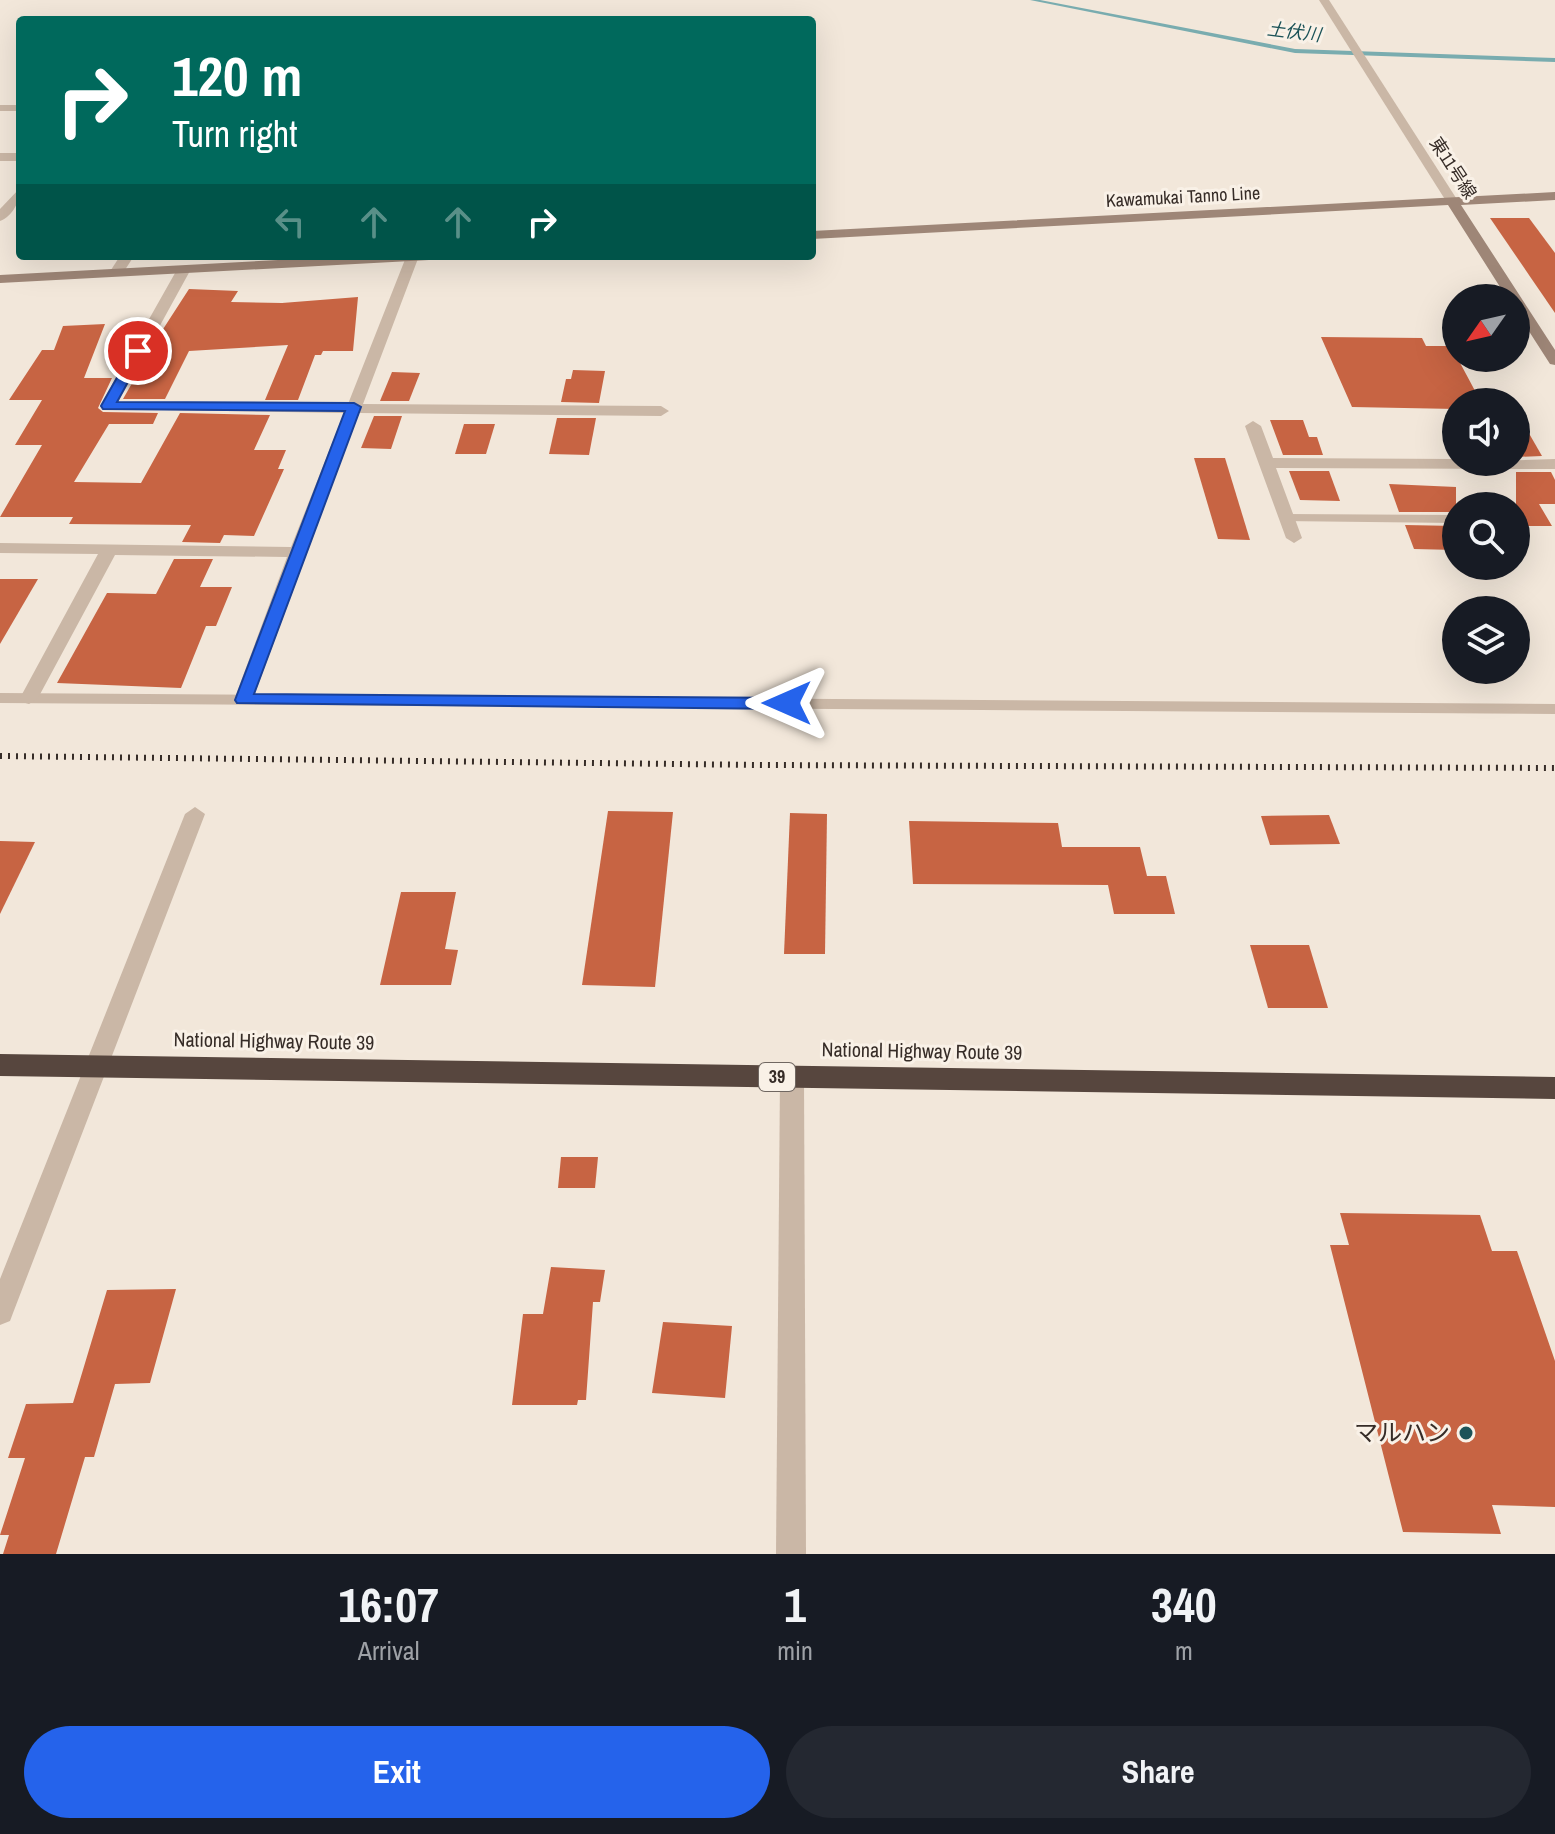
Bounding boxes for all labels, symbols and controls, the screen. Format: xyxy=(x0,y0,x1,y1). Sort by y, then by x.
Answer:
water label: 土伏川 xyxy=(1266,16,1324,47)
text: 120 m xyxy=(172,38,302,113)
icon: right xyxy=(40,48,144,152)
text: Turn right xyxy=(172,110,297,158)
street label: 東11号線 xyxy=(1424,132,1483,204)
street label: Kawamukai Tanno Line xyxy=(1105,180,1261,213)
icon: left xyxy=(268,200,312,244)
icon: ahead xyxy=(352,200,396,244)
icon: ahead xyxy=(436,200,480,244)
icon: right xyxy=(520,200,564,244)
north arrow xyxy=(1442,284,1530,372)
map controls xyxy=(1442,284,1530,684)
pin xyxy=(104,317,172,385)
icon: arrive xyxy=(116,329,160,373)
button: sound xyxy=(1442,388,1530,476)
button: search xyxy=(1442,492,1530,580)
button: layers xyxy=(1442,596,1530,684)
position arrow xyxy=(745,661,829,745)
street label: National Highway Route 39 xyxy=(174,1025,375,1056)
street label: National Highway Route 39 xyxy=(822,1035,1023,1066)
road number: 39 xyxy=(759,1063,795,1091)
place label: マルハン xyxy=(1354,1416,1450,1448)
marker: マルハン xyxy=(1457,1424,1475,1442)
text: 16:07 xyxy=(338,1572,439,1637)
text: 1 xyxy=(784,1572,806,1637)
text: 340 xyxy=(1151,1572,1217,1637)
text: Arrival xyxy=(358,1633,419,1668)
text: min xyxy=(777,1633,813,1668)
text: m xyxy=(1175,1633,1193,1668)
button: Exit xyxy=(24,1726,770,1818)
button: Share xyxy=(786,1726,1531,1818)

